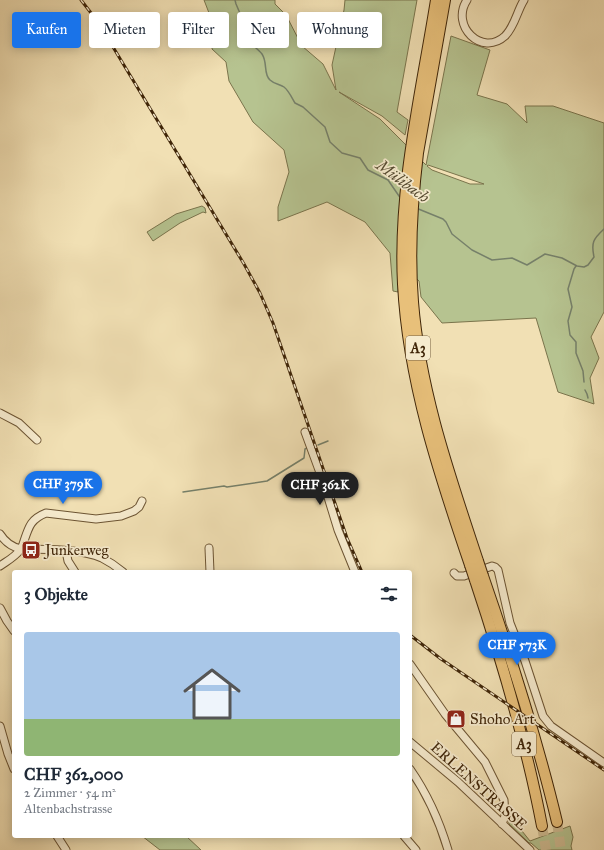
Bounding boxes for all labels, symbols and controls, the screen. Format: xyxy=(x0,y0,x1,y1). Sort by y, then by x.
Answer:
chip: Kaufen xyxy=(12,12,81,48)
chip: Mieten xyxy=(89,12,160,48)
chip: Filter xyxy=(168,12,229,48)
chip: Neu xyxy=(237,12,289,48)
chip: Wohnung xyxy=(297,12,382,48)
water label: Mülibach xyxy=(371,154,433,207)
road number: A3 xyxy=(406,336,430,360)
pin: CHF 379K xyxy=(22,471,104,505)
pin: CHF 362K xyxy=(279,472,361,506)
text: CHF 379K xyxy=(33,476,93,492)
text: CHF 362K xyxy=(291,477,349,493)
bus stop icon: Junkerweg xyxy=(20,539,42,561)
place label: Junkerweg xyxy=(43,541,110,560)
icon: filters xyxy=(378,583,400,605)
text: 3 Objekte xyxy=(24,584,88,605)
pin: CHF 573K xyxy=(476,632,558,666)
text: CHF 573K xyxy=(488,637,546,653)
icon: home xyxy=(176,658,248,730)
shop icon: Shoho Art xyxy=(445,708,467,730)
place label: Shoho Art xyxy=(470,710,535,728)
road number: A3 xyxy=(512,732,536,756)
street label: ERLENSTRASSE xyxy=(427,738,531,834)
text: CHF 362,000 xyxy=(24,764,123,785)
text: 2 Zimmer · 54 m² xyxy=(24,785,116,801)
text: Altenbachstrasse xyxy=(24,801,112,817)

